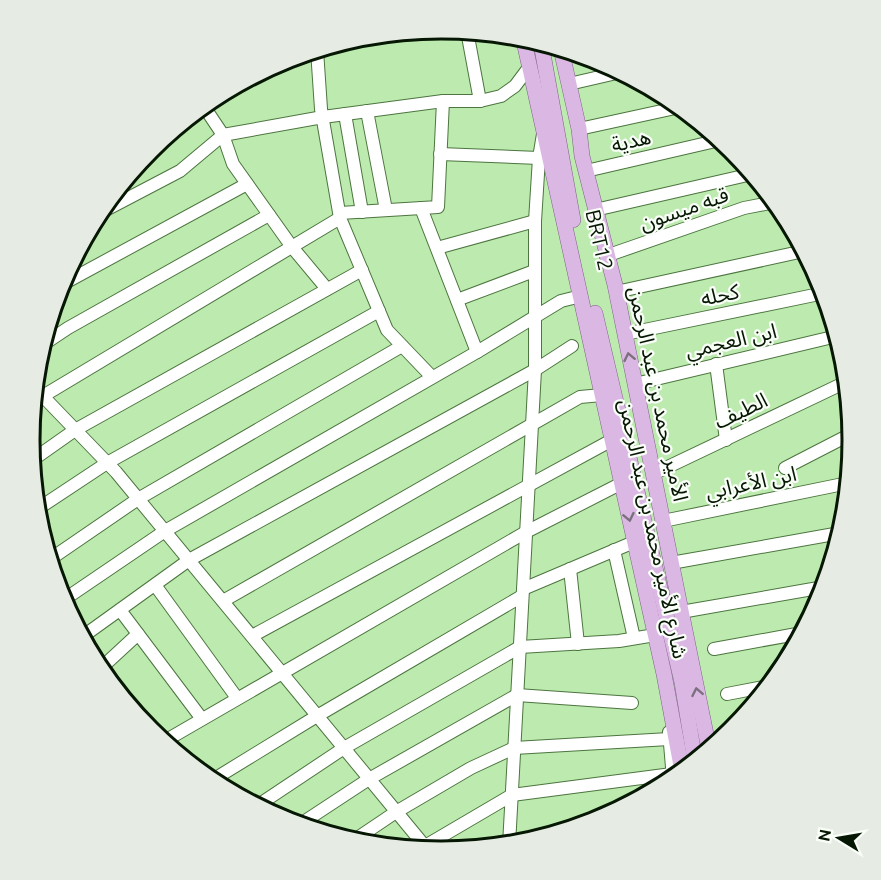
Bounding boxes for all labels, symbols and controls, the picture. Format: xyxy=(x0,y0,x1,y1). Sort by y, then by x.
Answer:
street label: هدية xyxy=(609,124,653,156)
street label: قبه ميسون xyxy=(636,182,732,235)
street label: BRT12 xyxy=(581,207,619,273)
street label: كحله xyxy=(698,278,741,310)
street label: الأمير محمد بن عبد الرحمن xyxy=(623,284,693,504)
street label: ابن العجمي xyxy=(683,318,780,367)
one-way arrow xyxy=(623,352,636,362)
street label: الطيف xyxy=(710,387,771,433)
street label: شارع الأمير محمد بن عبد الرحمن xyxy=(611,397,693,662)
street label: ابن الأعرابي xyxy=(703,461,800,508)
one-way arrow xyxy=(622,512,635,522)
one-way arrow xyxy=(692,687,705,697)
north arrow xyxy=(809,808,869,868)
text: N xyxy=(814,828,834,843)

